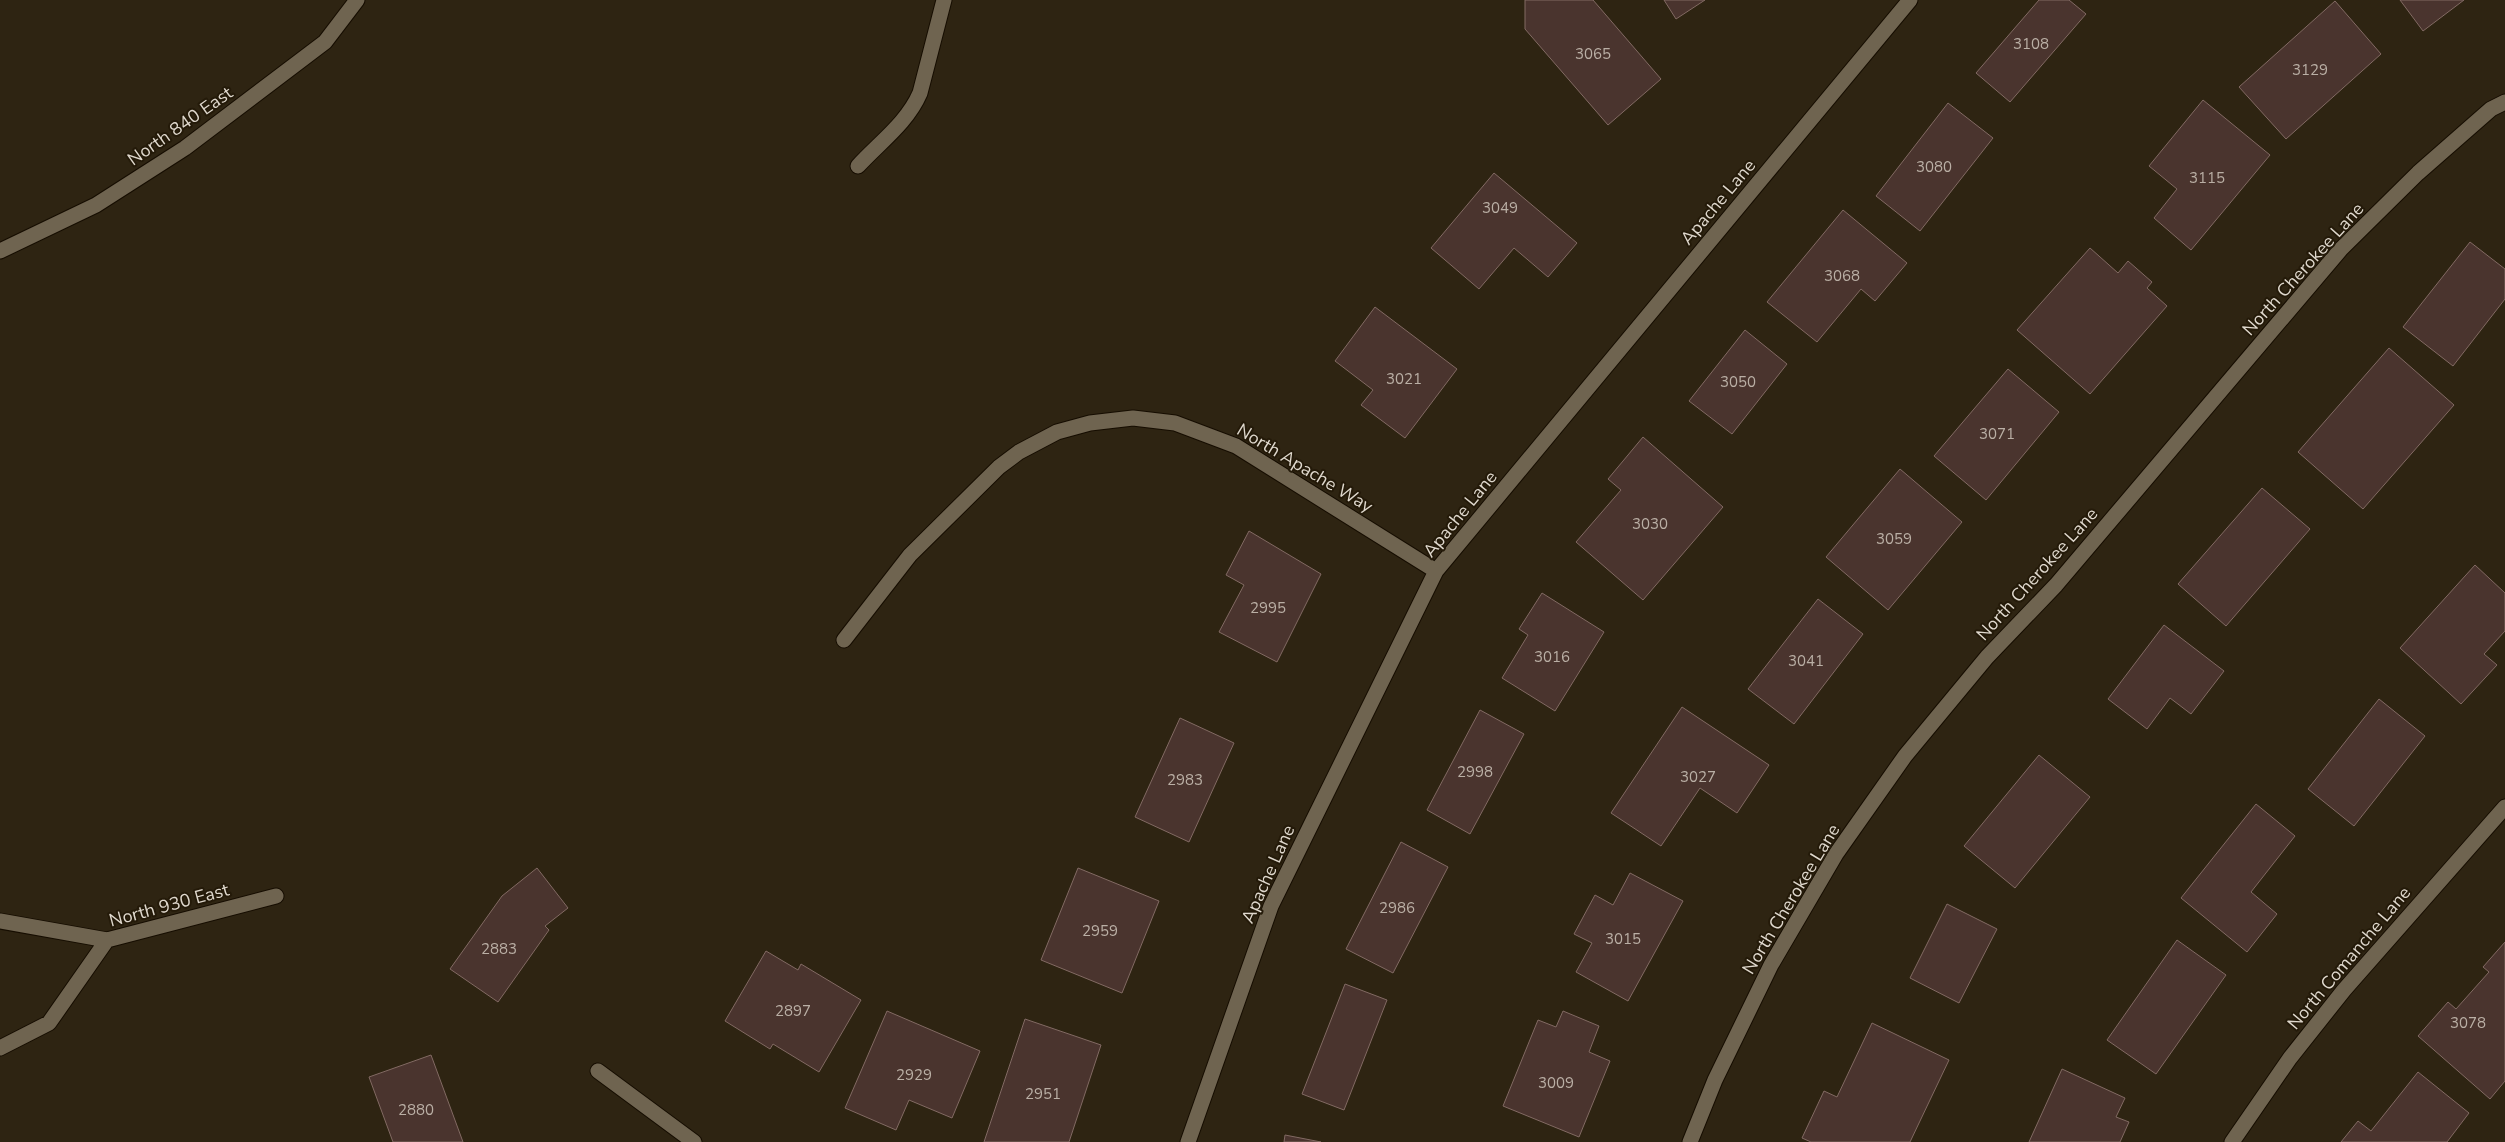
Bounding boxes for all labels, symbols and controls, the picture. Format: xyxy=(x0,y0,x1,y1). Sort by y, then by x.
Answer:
house number: 3108 xyxy=(2013,34,2049,54)
house number: 3065 xyxy=(1575,44,1611,64)
house number: 3129 xyxy=(2292,60,2328,80)
street label: North 840 East xyxy=(123,80,238,171)
street label: Apache Lane xyxy=(1675,154,1761,250)
house number: 3080 xyxy=(1916,157,1952,177)
house number: 3115 xyxy=(2189,168,2225,188)
street label: North Cherokee Lane xyxy=(2237,197,2369,341)
house number: 3049 xyxy=(1482,198,1518,218)
house number: 3068 xyxy=(1824,266,1860,286)
house number: 3021 xyxy=(1386,369,1422,389)
house number: 3050 xyxy=(1720,372,1756,392)
street label: North Apache Way xyxy=(1232,418,1378,519)
house number: 3071 xyxy=(1979,424,2015,444)
street label: Apache Lane xyxy=(1418,466,1502,562)
street label: North Cherokee Lane xyxy=(1971,502,2103,646)
house number: 3030 xyxy=(1632,514,1668,534)
house number: 3059 xyxy=(1876,529,1912,549)
house number: 2995 xyxy=(1250,598,1286,618)
house number: 3016 xyxy=(1534,647,1570,667)
house number: 3041 xyxy=(1788,651,1824,671)
house number: 2998 xyxy=(1457,762,1493,782)
house number: 3027 xyxy=(1680,767,1716,787)
house number: 2983 xyxy=(1167,770,1203,790)
street label: North Cherokee Lane xyxy=(1737,819,1845,979)
street label: Apache Lane xyxy=(1236,821,1300,927)
street label: North 930 East xyxy=(106,877,232,933)
street label: North Comanche Lane xyxy=(2282,881,2416,1035)
house number: 2986 xyxy=(1379,898,1415,918)
house number: 2959 xyxy=(1082,921,1118,941)
house number: 3015 xyxy=(1605,929,1641,949)
house number: 2883 xyxy=(481,939,517,959)
house number: 2897 xyxy=(775,1001,811,1021)
house number: 3078 xyxy=(2450,1013,2486,1033)
house number: 2929 xyxy=(896,1065,932,1085)
house number: 3009 xyxy=(1538,1073,1574,1093)
house number: 2951 xyxy=(1025,1084,1061,1104)
house number: 2880 xyxy=(398,1100,434,1120)

